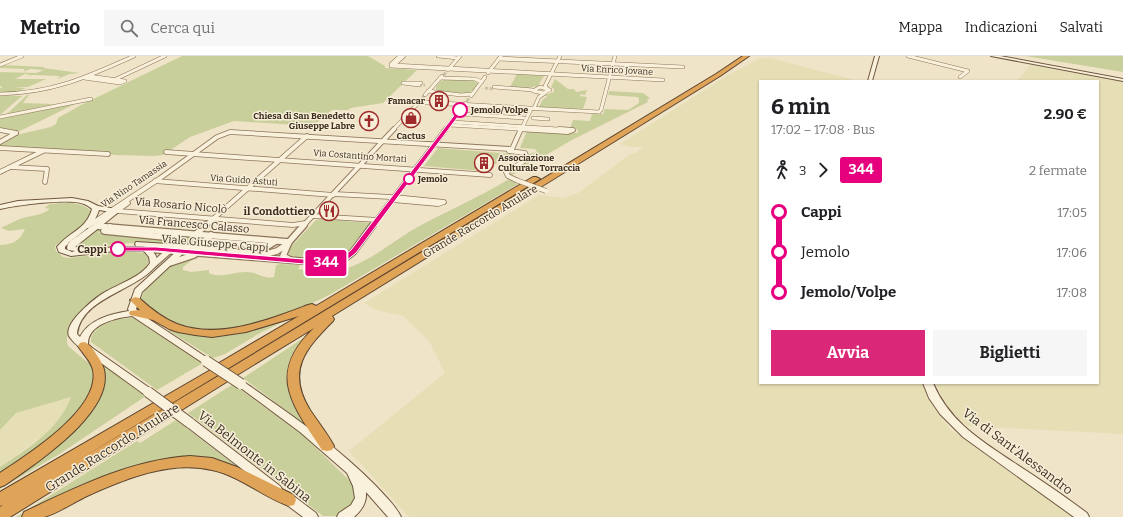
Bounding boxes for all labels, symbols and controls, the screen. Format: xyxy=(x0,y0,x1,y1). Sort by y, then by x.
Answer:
search box xyxy=(104,10,384,46)
text: Metrio xyxy=(20,16,80,39)
icon: search xyxy=(118,17,140,39)
text: Cerca qui xyxy=(150,19,215,37)
text: Mappa xyxy=(898,19,943,36)
text: Indicazioni xyxy=(965,19,1037,36)
text: Salvati xyxy=(1059,19,1103,36)
street label: Via Enrico Jovane xyxy=(581,63,653,77)
building icon: Famacar xyxy=(428,90,450,112)
text: 6 min xyxy=(771,93,830,120)
place label: Famacar xyxy=(388,96,426,106)
marker: Jemolo/Volpe xyxy=(452,102,468,118)
place label: Jemolo/Volpe xyxy=(470,105,528,115)
text: 2.90 € xyxy=(1044,105,1087,123)
shop icon: Cactus xyxy=(400,107,422,129)
church icon: Chiesa di San Benedetto Giuseppe Labre xyxy=(358,110,380,132)
place label: Chiesa di San Benedetto Giuseppe Labre xyxy=(253,111,355,131)
text: 17:02 – 17:08 · Bus xyxy=(771,122,875,137)
place label: Cactus xyxy=(397,131,426,141)
street label: Via Costantino Mortati xyxy=(313,148,407,164)
building icon: Associazione Culturale Torraccia xyxy=(473,152,495,174)
place label: Associazione Culturale Torraccia xyxy=(498,153,580,173)
street label: Via Nino Tamassia xyxy=(99,158,169,210)
icon: walk xyxy=(771,159,793,181)
icon: forward xyxy=(812,159,834,181)
text: 344 xyxy=(848,161,874,178)
text: 3 xyxy=(799,163,806,178)
text: 2 fermate xyxy=(1029,163,1087,178)
street label: Via Guido Astuti xyxy=(210,173,278,187)
marker: Jemolo xyxy=(403,173,415,185)
place label: Jemolo xyxy=(417,174,448,184)
street label: Grande Raccordo Anulare xyxy=(421,182,540,261)
street label: Via Rosario Nicolò xyxy=(134,195,228,216)
restaurant icon: il Condottiero xyxy=(318,200,340,222)
text: Cappi xyxy=(801,203,842,221)
place label: il Condottiero xyxy=(243,205,315,218)
text: 17:05 xyxy=(1057,205,1087,220)
street label: Via Francesco Calasso xyxy=(138,213,250,236)
street label: Viale Giuseppe Cappi xyxy=(161,232,270,255)
marker: Cappi xyxy=(110,241,126,257)
place label: Cappi xyxy=(77,243,108,256)
text: Jemolo xyxy=(801,243,850,261)
text: 17:06 xyxy=(1057,245,1087,260)
line badge: 344 xyxy=(303,250,349,276)
text: 344 xyxy=(313,254,339,271)
text: Jemolo/Volpe xyxy=(801,283,896,301)
text: 17:08 xyxy=(1056,285,1087,300)
button: Avvia xyxy=(771,330,925,376)
button: Biglietti xyxy=(933,330,1087,376)
street label: Grande Raccordo Anulare xyxy=(42,400,182,495)
street label: Via di Sant'Alessandro xyxy=(960,405,1076,498)
street label: Via Belmonte in Sabina xyxy=(195,408,314,505)

